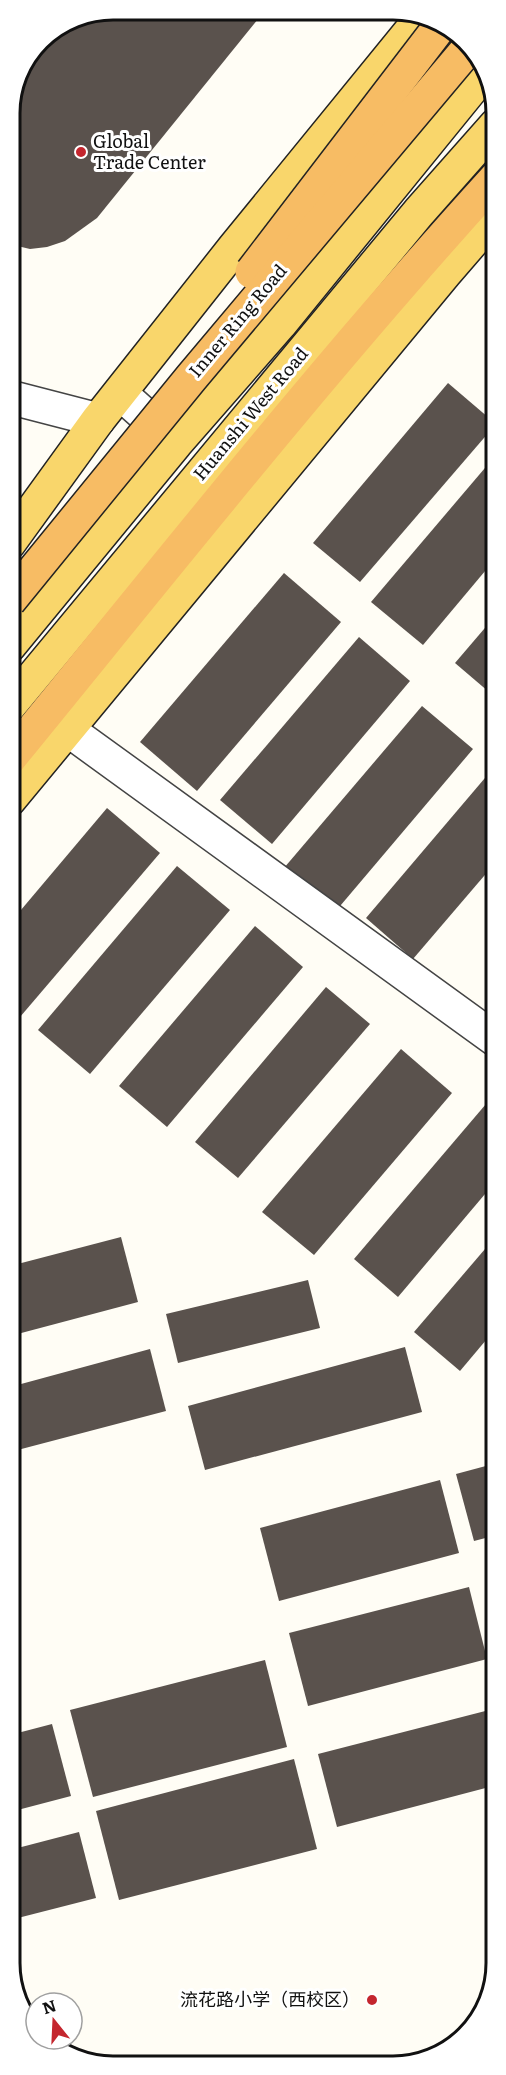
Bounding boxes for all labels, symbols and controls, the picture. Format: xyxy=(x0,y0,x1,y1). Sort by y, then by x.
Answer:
place label: Global Trade Center xyxy=(93,127,206,175)
marker: Global Trade Center xyxy=(74,145,88,159)
street label: Inner Ring Road xyxy=(181,258,292,383)
street label: Huanshi West Road xyxy=(186,341,314,486)
place label: 流花路小学（西校区） xyxy=(180,1985,360,2012)
north arrow xyxy=(24,1991,84,2051)
text: N xyxy=(39,1992,59,2019)
marker: 流花路小学（西校区） xyxy=(365,1993,379,2007)

